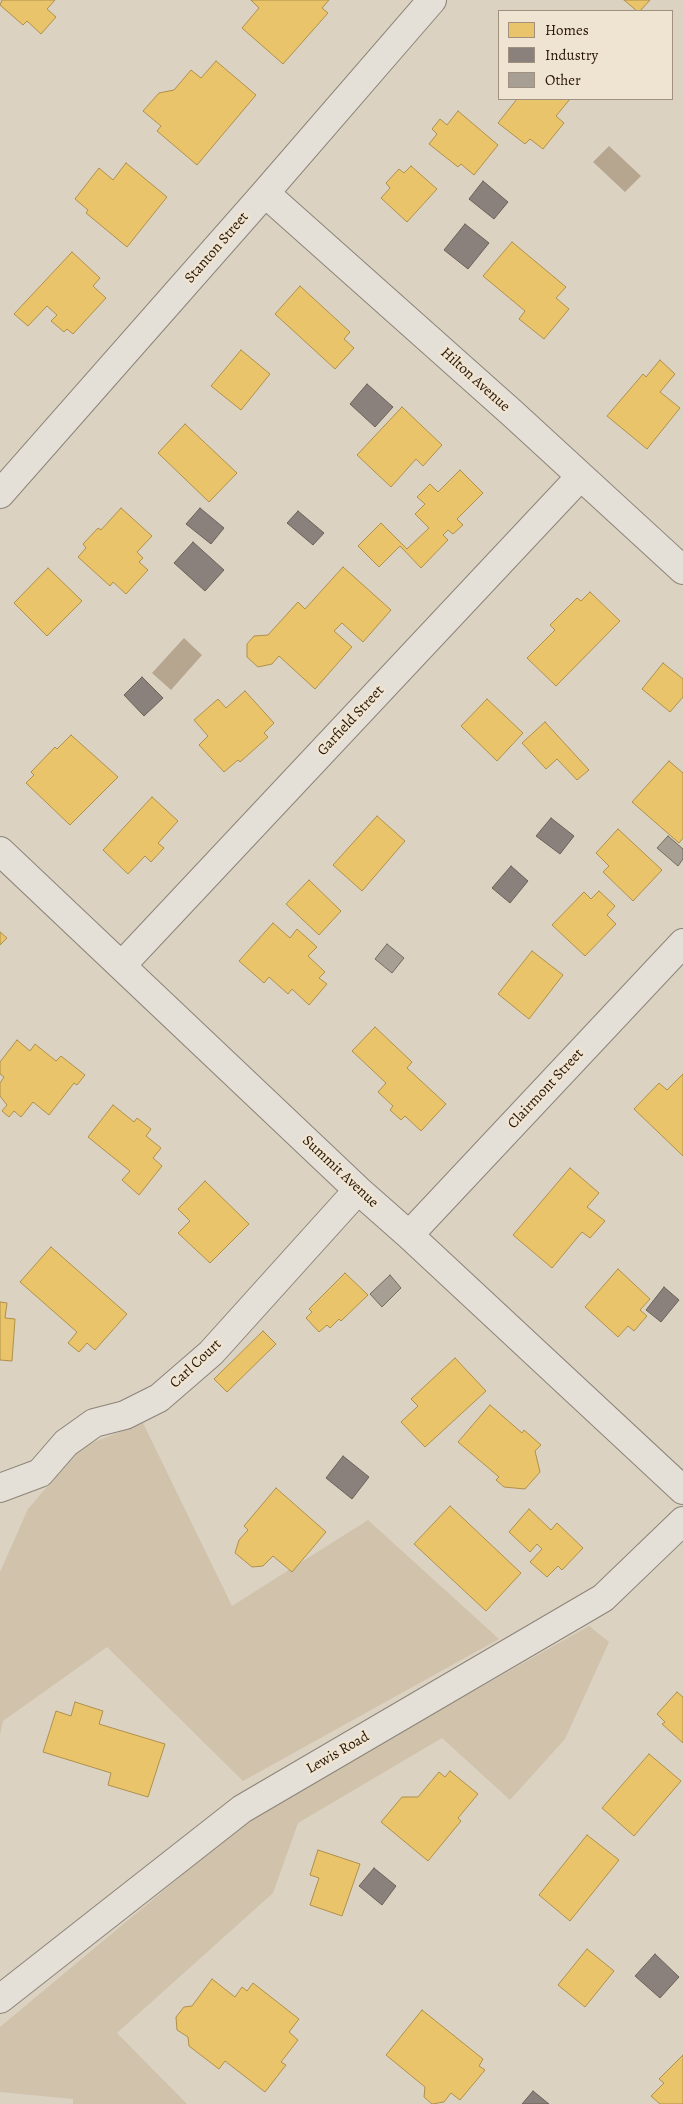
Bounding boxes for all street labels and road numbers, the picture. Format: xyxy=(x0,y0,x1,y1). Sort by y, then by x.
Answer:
street label: Stanton Street xyxy=(181,209,253,287)
street label: Hilton Avenue xyxy=(437,344,513,416)
street label: Garfield Street xyxy=(314,682,388,760)
street label: Clairmont Street xyxy=(504,1045,588,1133)
street label: Summit Avenue xyxy=(298,1132,382,1212)
street label: Carl Court xyxy=(166,1336,226,1392)
street label: Lewis Road xyxy=(303,1728,373,1778)

